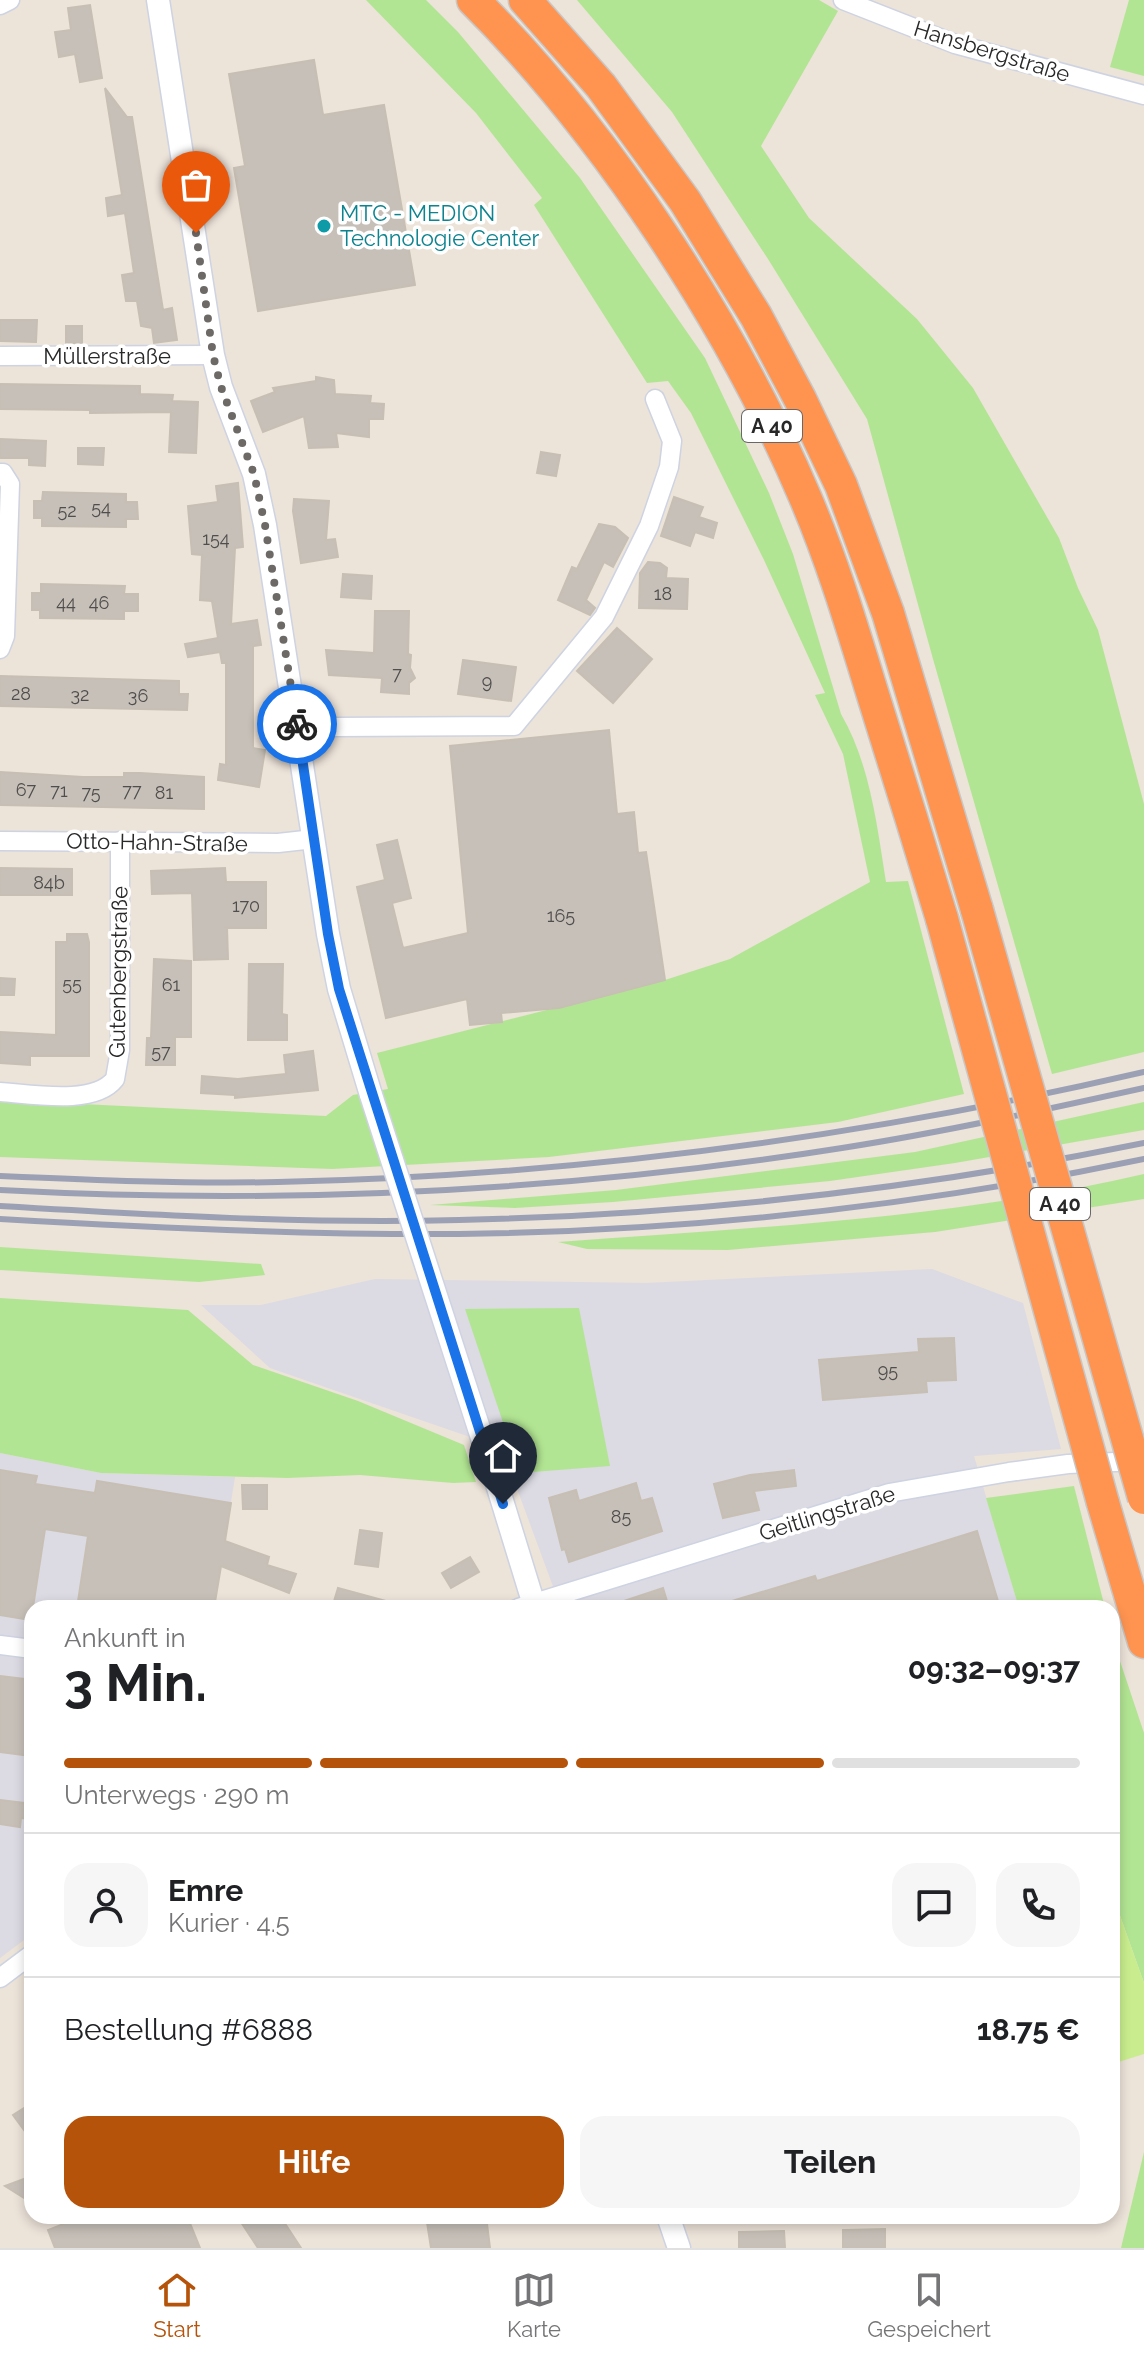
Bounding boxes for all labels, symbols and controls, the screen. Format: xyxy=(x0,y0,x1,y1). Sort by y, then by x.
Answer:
street label: Hansbergstraße xyxy=(911,15,1073,87)
pin xyxy=(162,151,230,233)
icon: bag xyxy=(174,163,218,207)
place label: MTC - MEDION Technologie Center xyxy=(340,200,539,251)
marker: MTC - MEDION Technologie Center xyxy=(315,217,333,235)
street label: Müllerstraße xyxy=(43,343,171,369)
road number: A 40 xyxy=(742,410,802,442)
house number: 54 xyxy=(91,497,111,518)
house number: 52 xyxy=(57,500,77,521)
house number: 154 xyxy=(202,528,230,549)
house number: 18 xyxy=(654,583,672,604)
house number: 44 xyxy=(56,592,76,613)
house number: 46 xyxy=(89,592,109,613)
house number: 7 xyxy=(392,663,402,684)
house number: 9 xyxy=(482,671,492,692)
house number: 28 xyxy=(11,683,31,704)
house number: 32 xyxy=(71,684,90,705)
courier xyxy=(257,684,337,764)
house number: 36 xyxy=(128,685,148,706)
icon: bike xyxy=(275,702,319,746)
house number: 67 xyxy=(16,779,37,800)
house number: 71 xyxy=(50,780,68,801)
house number: 77 xyxy=(122,780,142,801)
house number: 75 xyxy=(81,782,101,803)
house number: 81 xyxy=(155,782,173,803)
street label: Otto-Hahn-Straße xyxy=(66,827,248,857)
house number: 84b xyxy=(33,872,65,893)
street label: Gutenbergstraße xyxy=(104,886,132,1058)
house number: 170 xyxy=(232,895,260,916)
house number: 165 xyxy=(547,905,575,926)
house number: 55 xyxy=(62,973,82,994)
house number: 61 xyxy=(162,974,181,995)
house number: 57 xyxy=(151,1041,171,1062)
road number: A 40 xyxy=(1030,1188,1090,1220)
house number: 95 xyxy=(878,1360,898,1381)
pin xyxy=(469,1422,537,1504)
icon: home xyxy=(481,1434,525,1478)
street label: Geitlingstraße xyxy=(756,1480,898,1546)
house number: 85 xyxy=(611,1506,631,1527)
text: Ankunft in xyxy=(64,1623,186,1653)
text: 09:32–09:37 xyxy=(908,1651,1080,1686)
text: 3 Min. xyxy=(64,1652,207,1713)
text: Unterwegs · 290 m xyxy=(64,1780,289,1810)
button: person xyxy=(64,1863,148,1947)
button: chat xyxy=(892,1863,976,1947)
button: phone xyxy=(996,1863,1080,1947)
text: Emre xyxy=(168,1873,243,1908)
text: Kurier · 4.5 xyxy=(168,1908,290,1938)
text: Bestellung #6888 xyxy=(64,2012,313,2047)
text: 18.75 € xyxy=(977,2012,1080,2047)
button: Hilfe xyxy=(64,2116,564,2208)
button: Teilen xyxy=(580,2116,1080,2208)
tab: Start xyxy=(153,2268,201,2342)
tab: Karte xyxy=(507,2268,561,2342)
tab: Gespeichert xyxy=(867,2268,991,2342)

